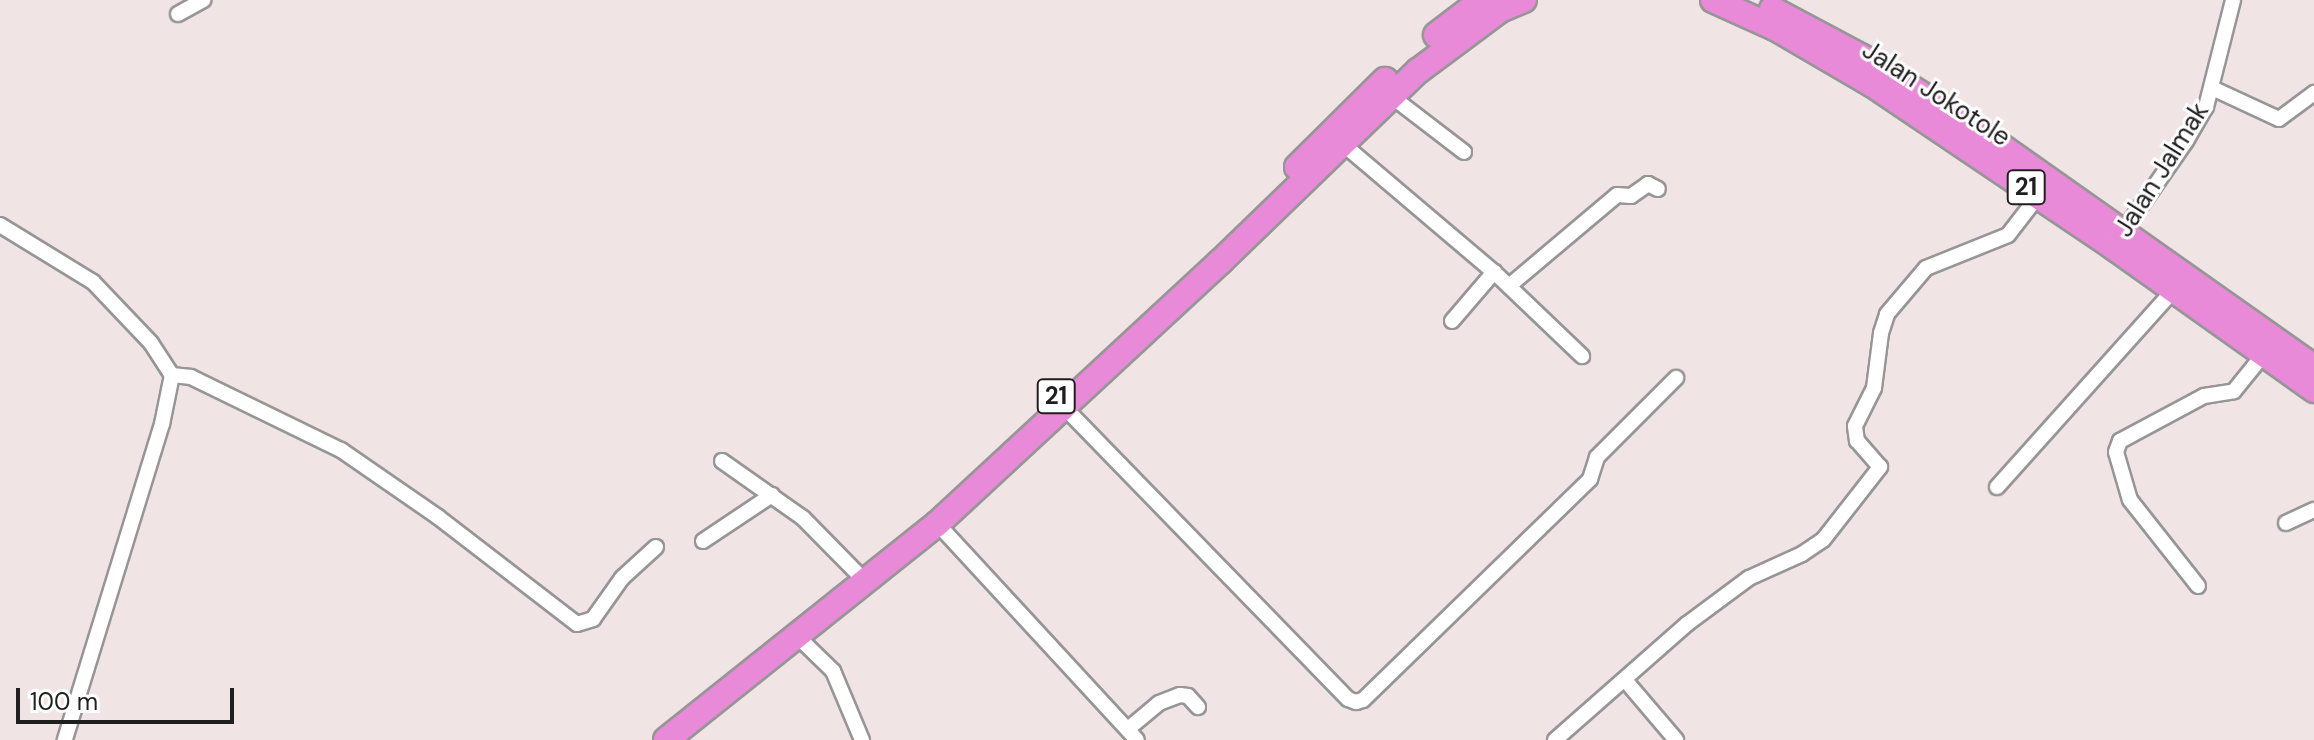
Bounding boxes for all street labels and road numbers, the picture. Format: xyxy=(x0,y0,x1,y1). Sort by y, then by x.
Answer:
street label: Jalan Jokotole xyxy=(1856,35,2016,153)
street label: Jalan Jalmak xyxy=(2108,97,2216,243)
road number: 21 xyxy=(2006,167,2046,207)
road number: 21 xyxy=(1036,376,1076,416)

